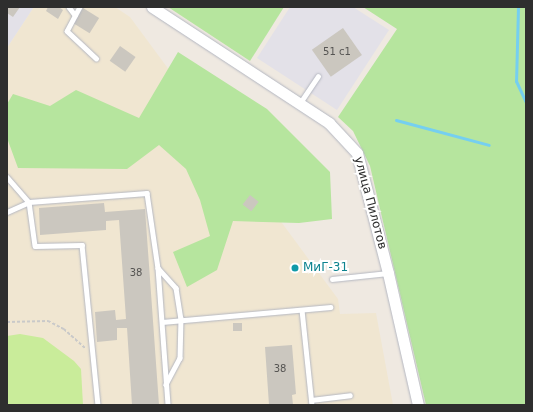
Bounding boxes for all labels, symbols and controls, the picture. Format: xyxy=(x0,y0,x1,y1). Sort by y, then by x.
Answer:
house number: 51 с1 xyxy=(323,46,351,58)
street label: улица Пилотов xyxy=(351,155,389,251)
place label: МиГ-31 xyxy=(303,261,348,275)
marker: МиГ-31 xyxy=(290,263,300,273)
house number: 38 xyxy=(130,267,142,279)
house number: 38 xyxy=(274,363,286,375)

